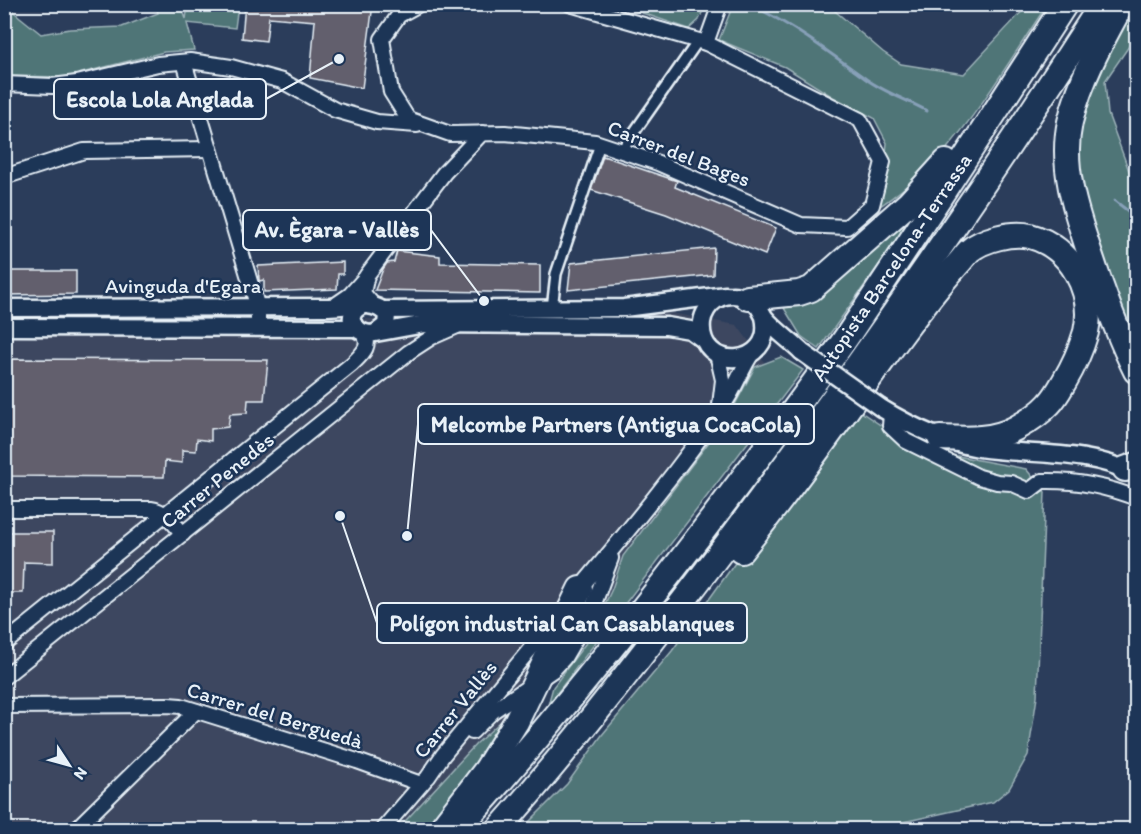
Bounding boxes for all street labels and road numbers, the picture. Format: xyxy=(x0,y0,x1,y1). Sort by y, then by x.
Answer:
street label: Carrer del Bages xyxy=(604,114,754,192)
street label: Autopista Barcelona-Terrassa xyxy=(805,148,977,386)
street label: Avinguda d'Egara xyxy=(105,273,261,298)
street label: Carrer Penedès xyxy=(155,427,279,533)
street label: Carrer Vallès xyxy=(408,655,502,763)
street label: Carrer del Berguedà xyxy=(184,676,366,754)

